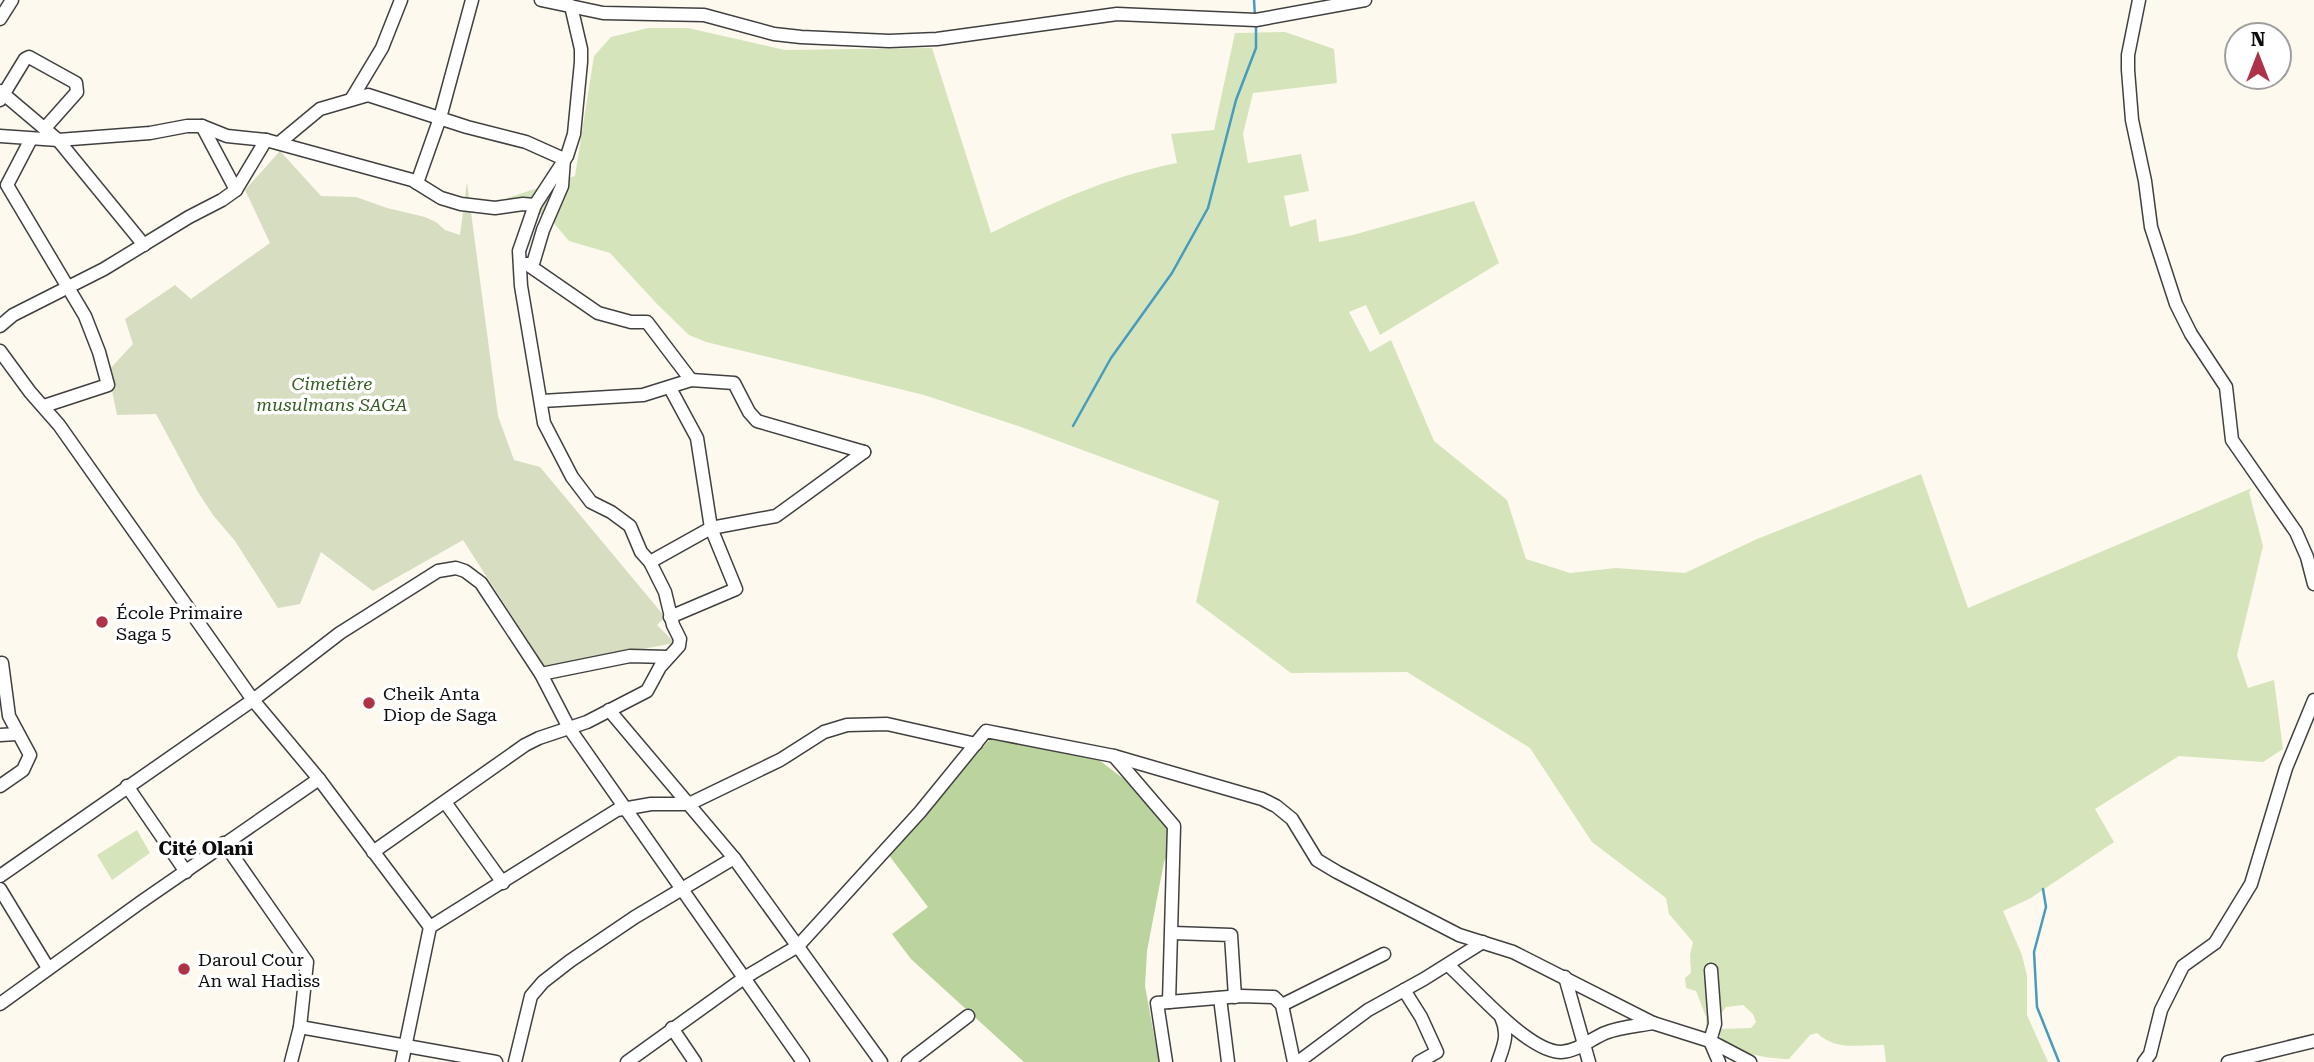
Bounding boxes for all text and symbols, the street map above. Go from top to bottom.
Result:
north arrow [2223,21,2293,91]
text: N [2251,28,2266,51]
park label: Cimetière musulmans SAGA [256,373,408,415]
place label: École Primaire Saga 5 [116,602,243,644]
marker: École Primaire Saga 5 [94,614,110,630]
place label: Cheik Anta Diop de Saga [383,683,497,725]
marker: Cheik Anta Diop de Saga [361,695,377,711]
district label: Cité Olani [159,837,253,860]
place label: Daroul Cour An wal Hadiss [198,949,320,991]
marker: Daroul Cour An wal Hadiss [176,961,192,977]

